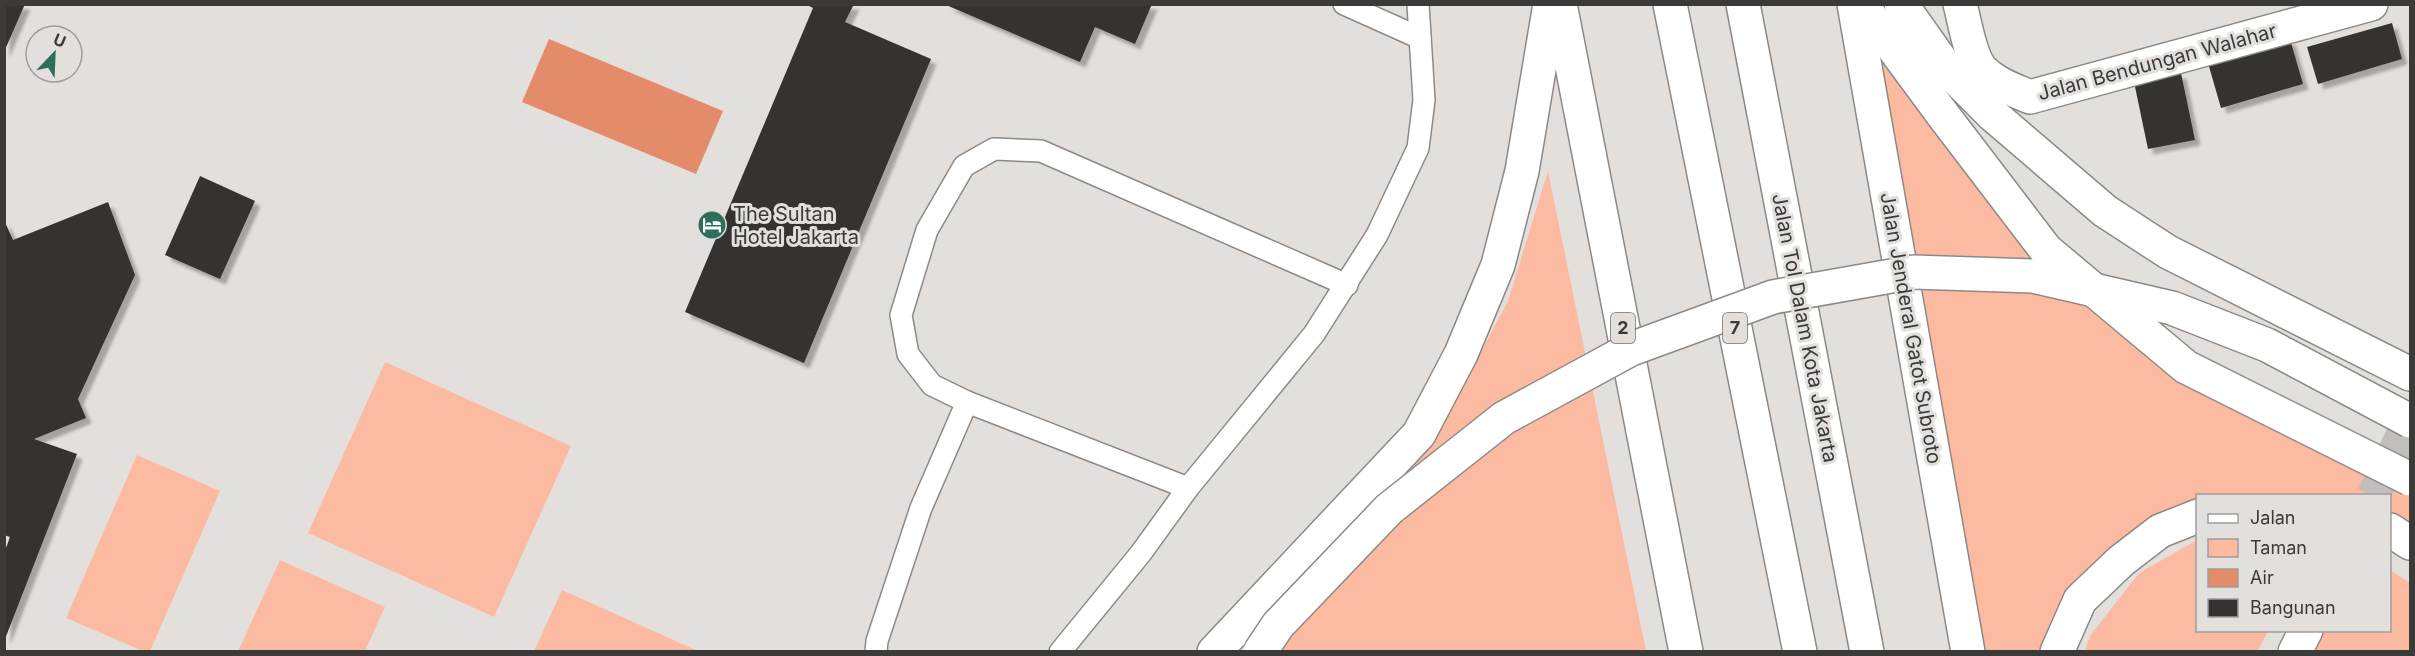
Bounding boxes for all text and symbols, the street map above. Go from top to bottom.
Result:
street label: Jalan Bendungan Walahar [2035,18,2279,105]
north arrow [24,24,84,84]
text: U [51,29,69,52]
street label: Jalan Jenderal Gatot Subroto [1875,190,1947,466]
street label: Jalan Tol Dalam Kota Jakarta [1767,191,1843,465]
place label: The Sultan Hotel Jakarta [733,202,859,249]
hotel icon: The Sultan Hotel Jakarta [696,209,728,241]
road number: 2 [1611,313,1635,343]
road number: 7 [1723,313,1747,343]
legend [2196,494,2391,632]
text: Jalan [2250,507,2295,528]
text: Taman [2250,537,2307,558]
text: Air [2250,567,2274,588]
text: Bangunan [2250,597,2336,618]

